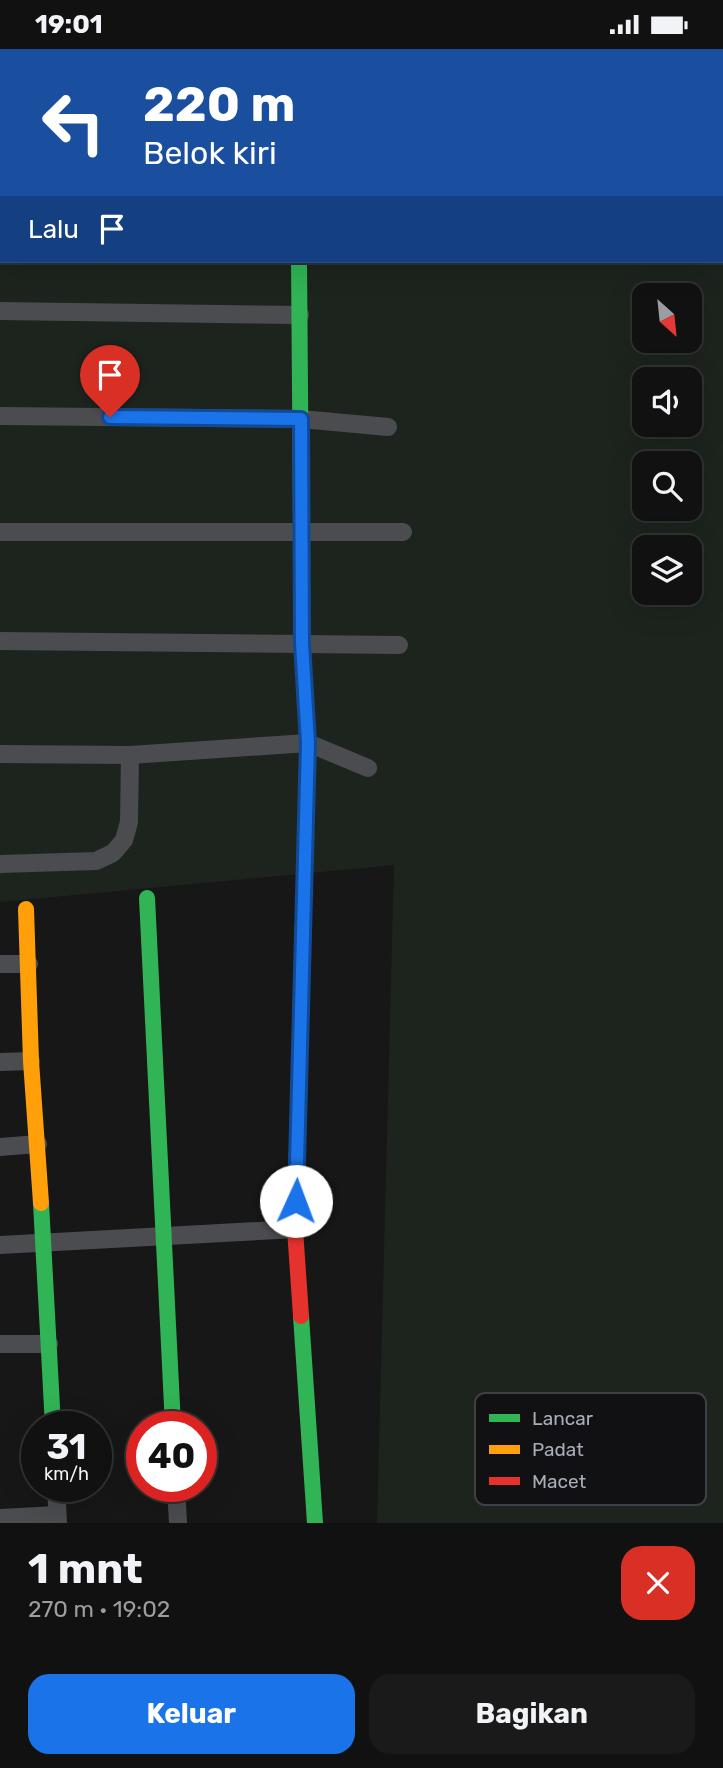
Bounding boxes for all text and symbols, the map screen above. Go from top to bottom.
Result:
text: 19:01 [35,9,103,40]
text: 220 m [143,75,295,133]
icon: left [28,77,119,168]
text: Belok kiri [143,134,277,172]
icon: arrive [93,210,131,248]
text: Lalu [28,214,79,245]
north arrow [632,283,702,353]
map controls [632,283,702,605]
pin [80,345,140,417]
icon: arrive [91,356,129,394]
button: sound [632,367,702,437]
button: search [632,451,702,521]
button: layers [632,535,702,605]
position arrow [259,1164,333,1238]
legend [475,1393,706,1505]
text: Lancar [532,1407,594,1430]
speed limit sign: 40 [126,1411,217,1502]
text: 31 [47,1426,86,1468]
text: Padat [532,1438,584,1461]
text: km/h [44,1463,89,1485]
text: Macet [532,1470,587,1493]
text: 1 mnt [28,1544,143,1594]
button: close [621,1546,695,1620]
text: 270 m · 19:02 [28,1595,170,1623]
button: Keluar [28,1674,355,1754]
button: Bagikan [369,1674,695,1754]

